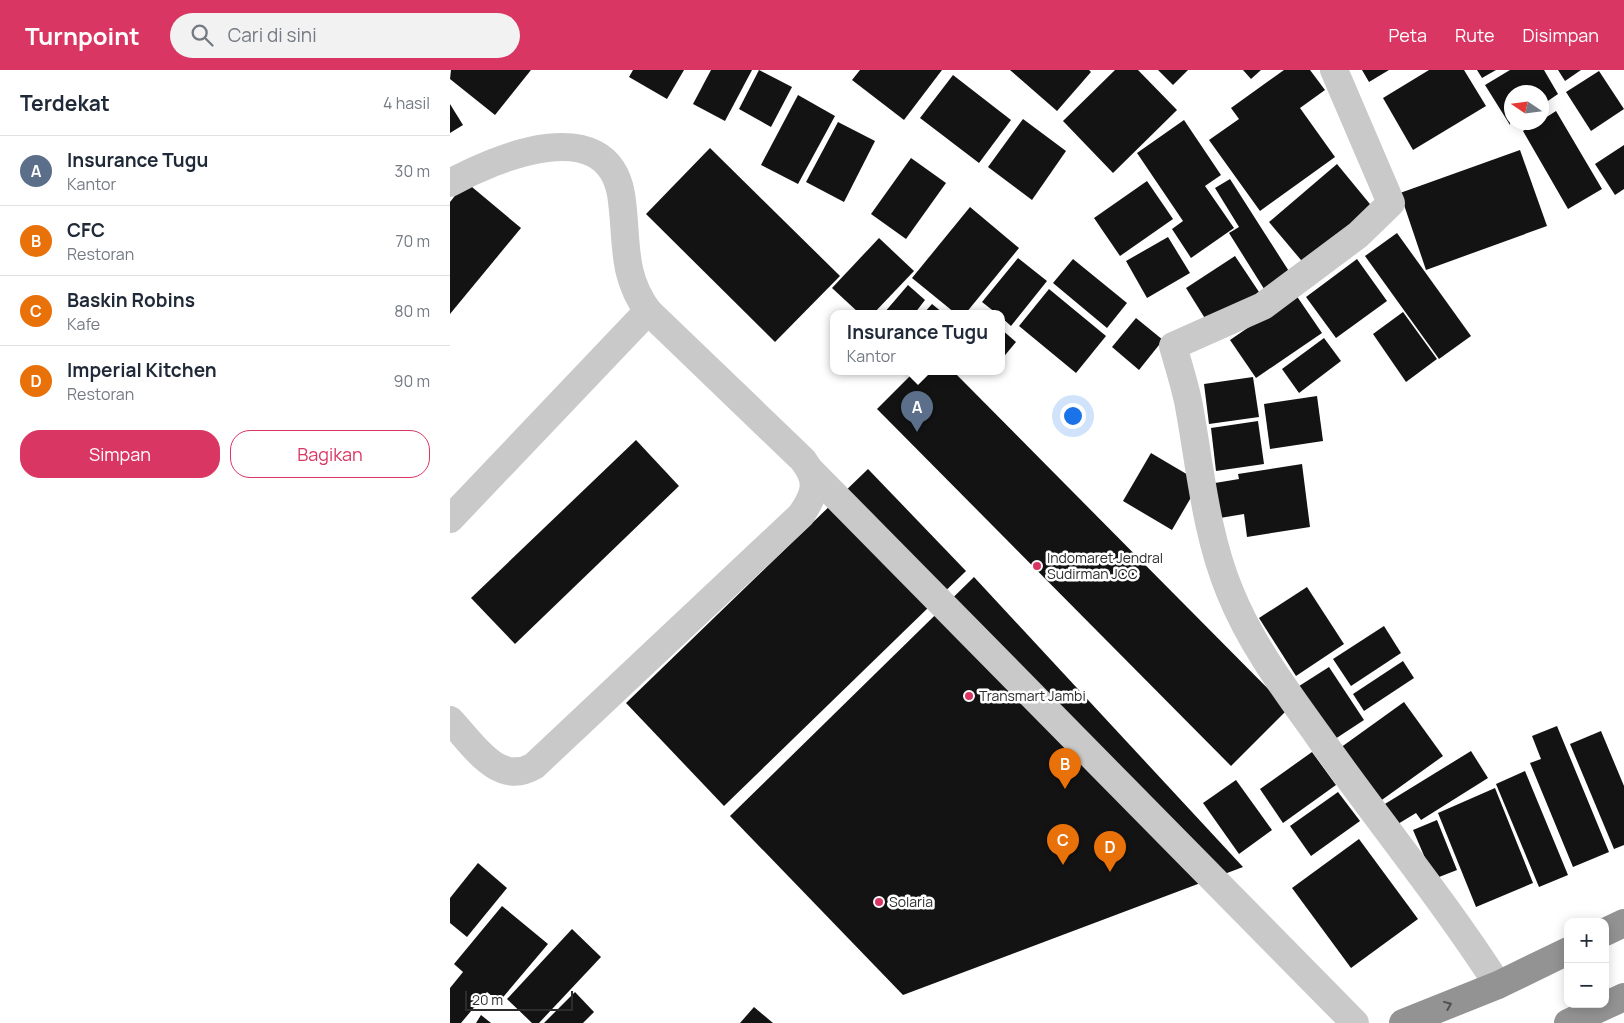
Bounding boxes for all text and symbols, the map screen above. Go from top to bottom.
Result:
search box [170,13,520,58]
text: Turnpoint [25,19,140,52]
icon: search [188,21,216,49]
text: Cari di sini [228,22,317,48]
text: Peta [1388,23,1427,47]
text: Rute [1455,23,1494,47]
text: Disimpan [1522,23,1599,47]
north arrow [1504,85,1549,130]
text: Terdekat [20,89,110,117]
text: 4 hasil [383,92,430,114]
text: Insurance Tugu [67,147,208,173]
text: A [31,160,41,182]
text: 30 m [395,160,430,182]
text: Kantor [67,173,116,195]
text: CFC [67,217,105,243]
text: B [31,230,41,252]
text: 70 m [395,230,430,252]
text: Restoran [67,243,134,265]
text: Baskin Robins [67,287,195,313]
text: C [30,300,42,322]
text: 80 m [394,300,430,322]
popup [830,310,1005,375]
text: Kafe [67,313,100,335]
text: Insurance Tugu [847,319,988,345]
text: Kantor [847,345,896,367]
text: Imperial Kitchen [67,357,217,383]
text: D [30,370,42,392]
text: 90 m [394,370,430,392]
text: Restoran [67,383,134,405]
pin: A [901,391,933,432]
your location [1060,403,1086,429]
button: Simpan [20,430,220,478]
button: Bagikan [230,430,430,478]
place label: Indomaret Jendral Sudirman JCC [1047,548,1163,583]
marker: Indomaret Jendral Sudirman JCC [1031,560,1043,572]
place label: Transmart Jambi [979,686,1086,705]
marker: Transmart Jambi [963,690,975,702]
pin: B [1049,748,1081,789]
pin: C [1047,824,1079,865]
pin: D [1094,831,1126,872]
place label: Solaria [889,892,933,911]
marker: Solaria [873,896,885,908]
map controls [1564,918,1609,1008]
button: + [1564,918,1609,963]
button: − [1564,963,1609,1008]
scale bar [465,988,572,1011]
text: 20 m [472,990,503,1009]
one-way arrow [1443,1001,1452,1011]

